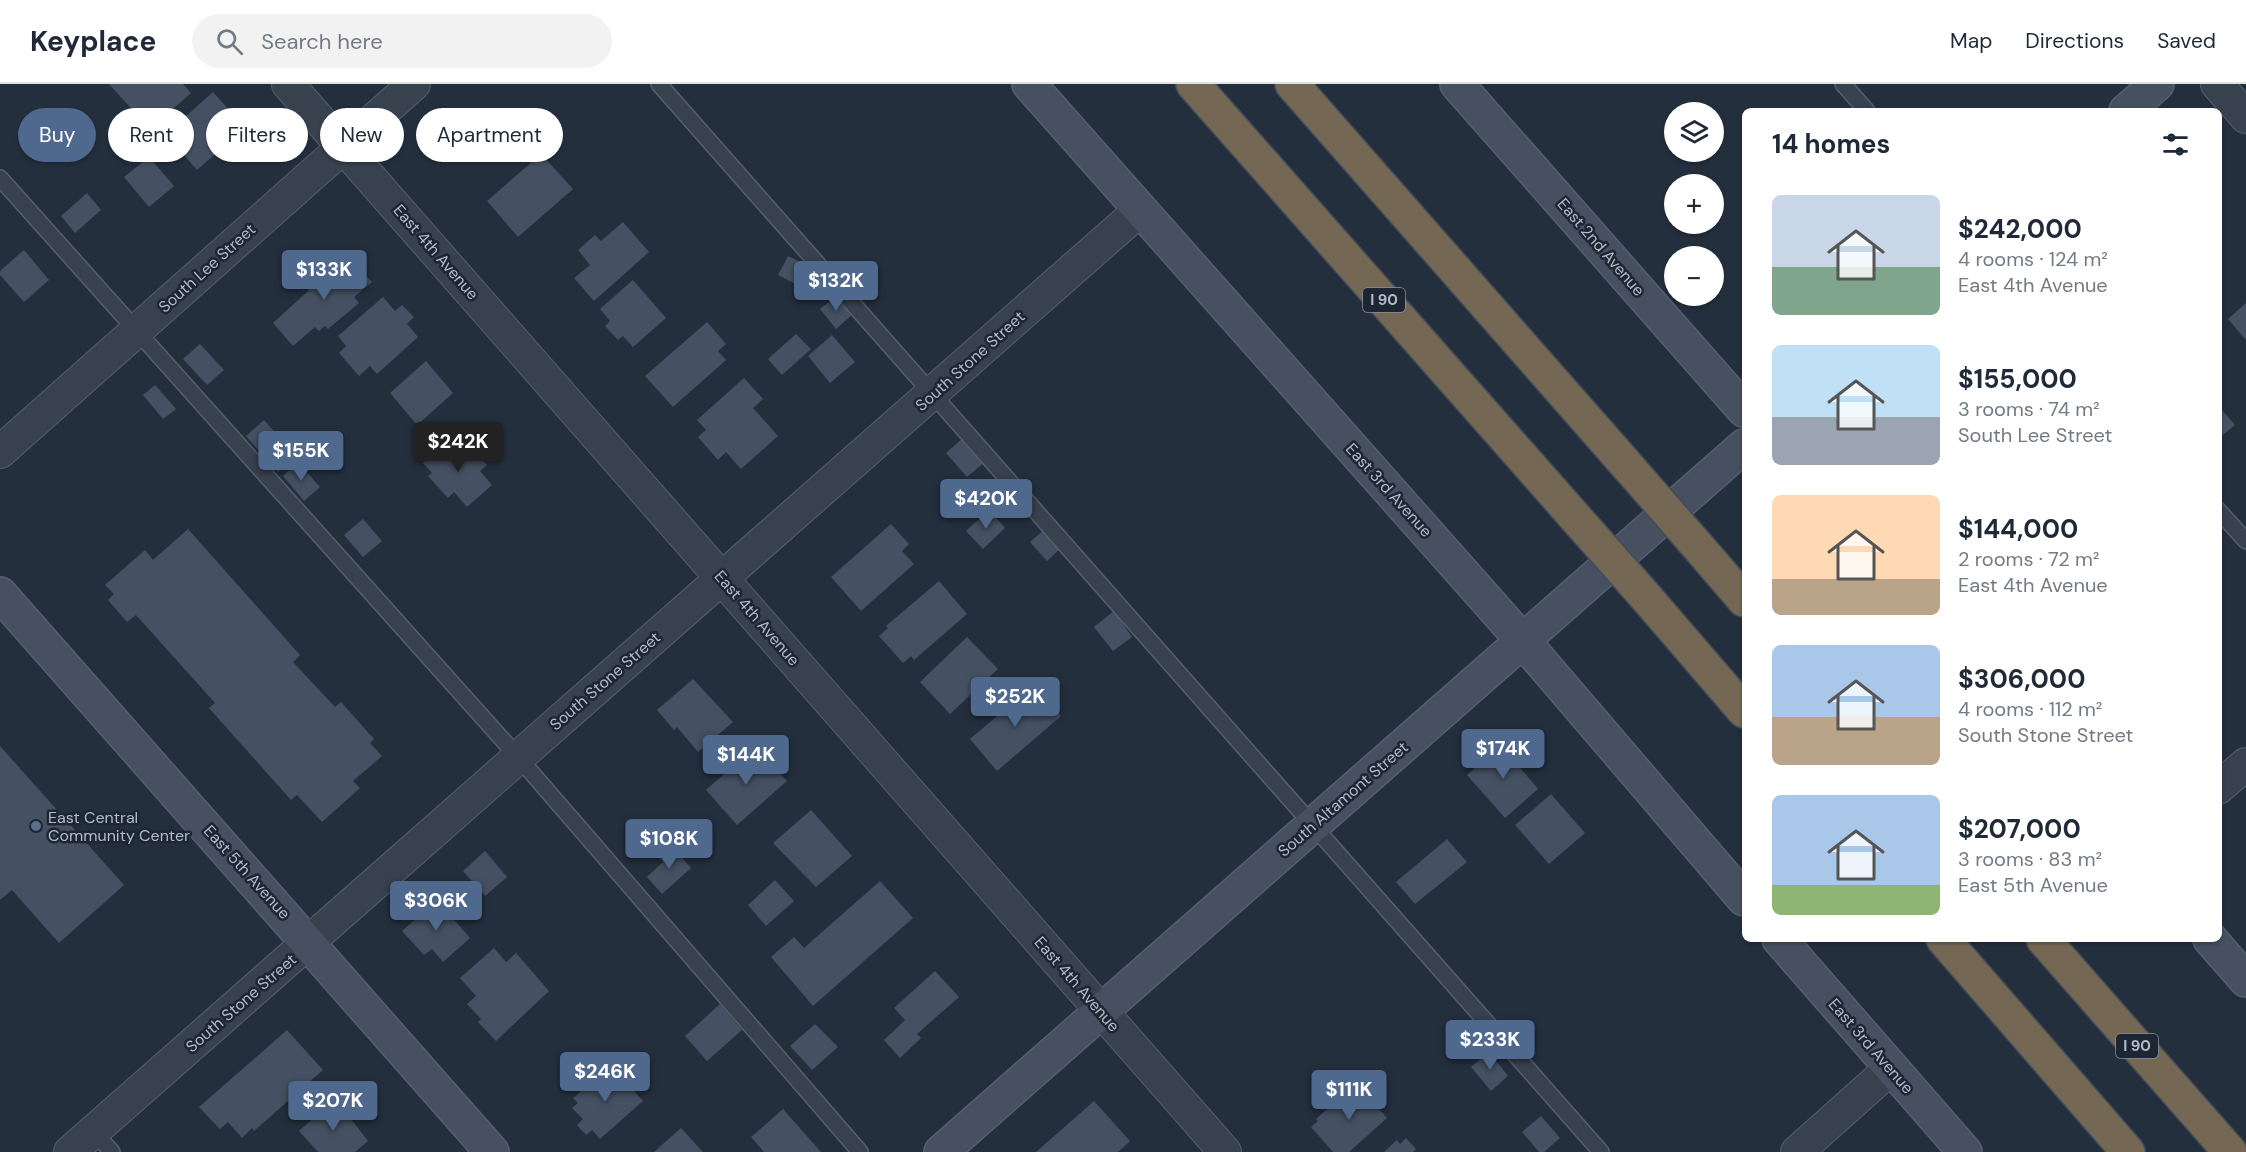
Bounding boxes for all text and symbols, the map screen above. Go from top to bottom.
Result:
search box [192,14,612,68]
text: Keyplace [30,23,156,60]
icon: search [213,25,246,58]
text: Search here [261,27,383,56]
text: Map [1950,27,1992,55]
text: Directions [2025,27,2124,55]
text: Saved [2157,27,2216,55]
map controls [1664,102,1724,306]
button: layers [1664,102,1724,162]
chip: Buy [18,108,96,162]
chip: Rent [108,108,194,162]
chip: Filters [206,108,308,162]
chip: New [320,108,404,162]
chip: Apartment [416,108,563,162]
text: 14 homes [1772,127,1890,161]
icon: filters [2159,128,2192,161]
button: + [1664,174,1724,234]
street label: East 2nd Avenue [1553,194,1649,300]
street label: East 4th Avenue [389,200,483,304]
text: $242,000 [1958,212,2082,246]
street label: South Lee Street [154,219,260,317]
icon: home [1820,219,1892,291]
button: − [1664,246,1724,306]
text: 4 rooms · 124 m² [1958,246,2108,272]
pin: $133K [282,250,366,301]
text: $133K [296,256,352,282]
pin: $132K [794,261,878,312]
text: $132K [808,267,864,293]
text: East 4th Avenue [1958,272,2108,298]
road number: I 90 [1363,288,1405,312]
street label: South Stone Street [911,306,1029,416]
text: $155,000 [1958,362,2077,396]
icon: home [1820,369,1892,441]
text: 3 rooms · 74 m² [1958,396,2100,422]
pin: $242K [416,422,500,473]
text: South Lee Street [1958,422,2112,448]
text: $242K [427,428,489,454]
pin: $155K [259,431,343,482]
text: $155K [272,437,330,463]
street label: East 3rd Avenue [1341,439,1437,541]
pin: $420K [944,479,1028,530]
text: $420K [954,485,1018,511]
text: $144,000 [1958,512,2078,546]
icon: home [1820,519,1892,591]
text: 2 rooms · 72 m² [1958,546,2099,572]
street label: East 4th Avenue [710,566,804,670]
text: East 4th Avenue [1958,572,2108,598]
street label: South Stone Street [545,627,665,735]
text: $306,000 [1958,662,2085,696]
icon: home [1820,669,1892,741]
pin: $252K [973,677,1057,728]
text: $252K [985,683,1045,709]
text: 4 rooms · 112 m² [1958,696,2102,722]
text: South Stone Street [1958,722,2133,748]
pin: $174K [1461,729,1545,780]
pin: $144K [704,735,788,786]
text: $174K [1475,735,1531,761]
street label: South Altamont Street [1274,737,1412,861]
text: $144K [717,741,775,767]
place label: East Central Community Center [48,807,190,846]
text: $207,000 [1958,812,2081,846]
marker: East Central Community Center [29,819,43,833]
pin: $108K [627,819,711,870]
icon: home [1820,819,1892,891]
street label: East 5th Avenue [199,820,295,924]
text: $108K [639,825,699,851]
text: 3 rooms · 83 m² [1958,846,2102,872]
text: East 5th Avenue [1958,872,2108,898]
pin: $306K [394,881,478,932]
text: $306K [404,887,468,913]
street label: East 4th Avenue [1030,932,1124,1036]
street label: South Stone Street [181,949,301,1057]
street label: East 3rd Avenue [1824,994,1918,1098]
pin: $233K [1448,1020,1532,1071]
text: $233K [1460,1026,1520,1052]
road number: I 90 [2116,1034,2158,1058]
pin: $246K [563,1052,647,1103]
text: $246K [574,1058,636,1084]
pin: $111K [1307,1070,1391,1121]
text: $111K [1326,1076,1372,1102]
pin: $207K [291,1081,375,1132]
text: $207K [302,1087,364,1113]

